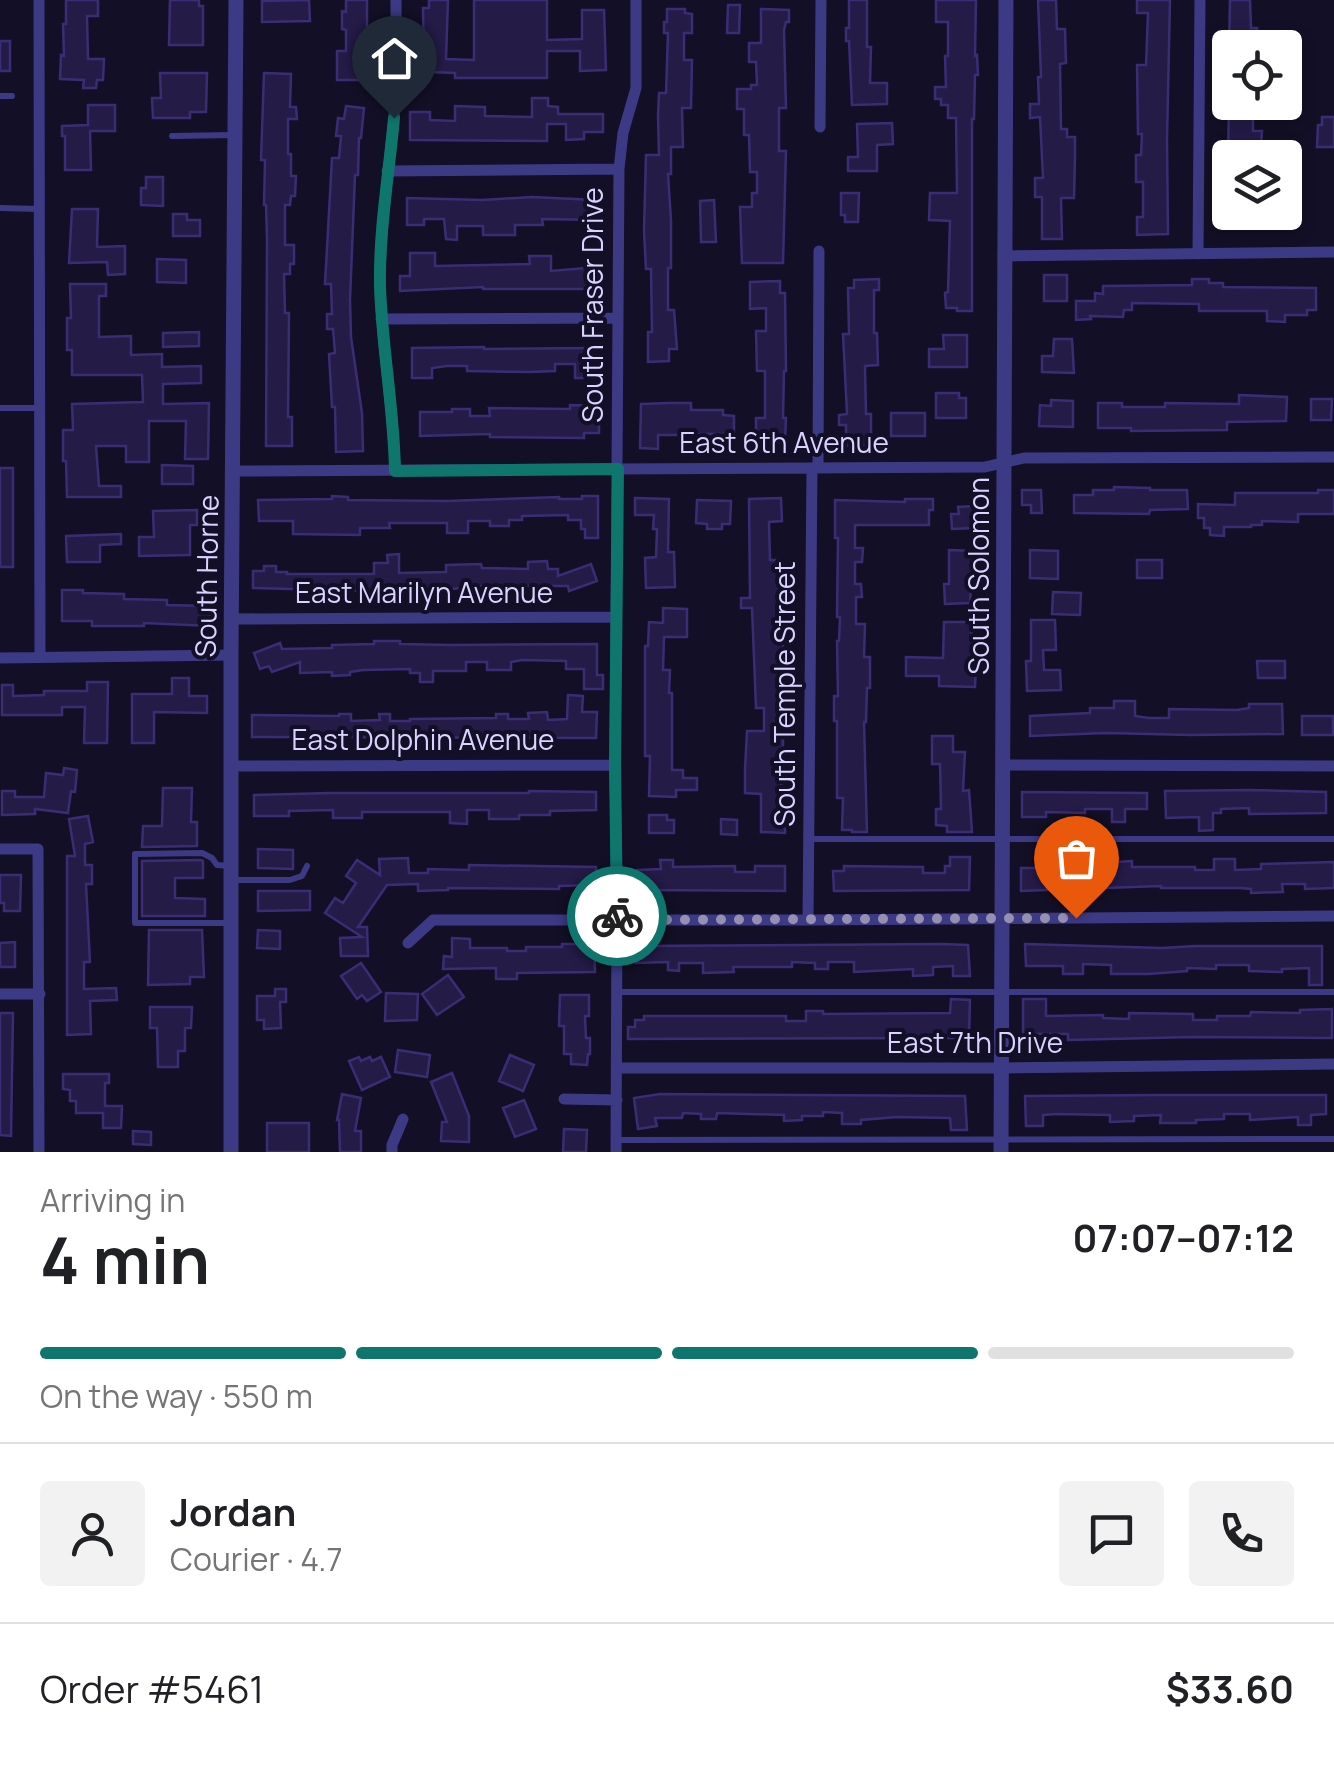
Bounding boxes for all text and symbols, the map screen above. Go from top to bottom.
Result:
pin [352,16,437,119]
map controls [1212,30,1302,230]
button: locate [1212,30,1302,120]
icon: home [367,31,422,86]
button: layers [1212,140,1302,230]
street label: South Fraser Drive [573,187,611,423]
street label: East 6th Avenue [679,423,889,461]
street label: South Solomon [959,477,997,675]
street label: South Horne [186,494,226,658]
street label: South Temple Street [765,561,803,827]
street label: East Marilyn Avenue [295,573,553,611]
street label: East Dolphin Avenue [292,720,554,758]
pin [1034,816,1119,919]
icon: bag [1049,831,1104,886]
courier [567,866,667,966]
icon: bike [590,889,645,944]
street label: East 7th Drive [887,1023,1063,1061]
text: Arriving in [40,1178,185,1222]
text: 07:07–07:12 [1072,1211,1294,1263]
text: 4 min [40,1215,210,1304]
text: On the way · 550 m [40,1374,313,1418]
button: person [40,1481,145,1586]
button: chat [1059,1481,1164,1586]
button: phone [1189,1481,1294,1586]
text: Jordan [170,1485,296,1537]
text: Courier · 4.7 [170,1537,343,1581]
text: Order #5461 [40,1662,264,1714]
text: $33.60 [1166,1662,1294,1714]

